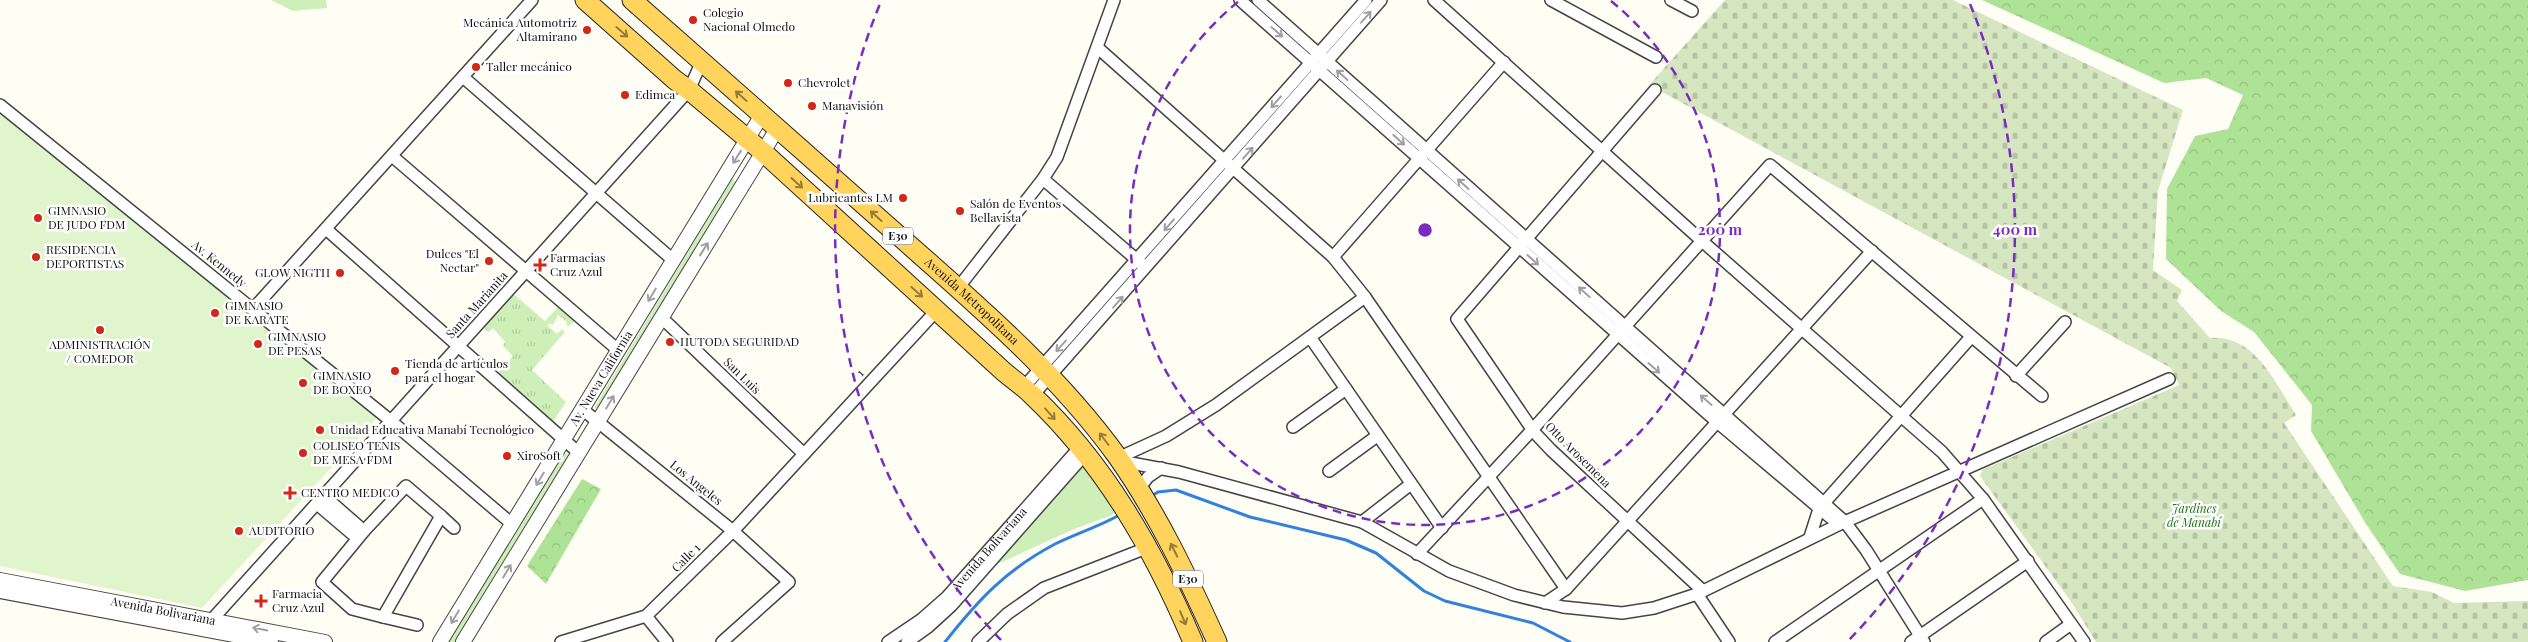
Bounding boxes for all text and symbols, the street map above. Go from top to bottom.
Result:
place label: Colegio Nacional Olmedo [703,4,796,34]
one-way arrow [1361,11,1372,24]
place label: Mecánica Automotriz Altamirano [463,14,577,44]
marker: Colegio Nacional Olmedo [687,14,699,26]
marker: Mecánica Automotriz Altamirano [581,24,593,36]
one-way arrow [615,26,628,37]
one-way arrow [1271,26,1284,38]
place label: Taller mecánico [486,58,572,74]
marker: Taller mecánico [470,61,482,73]
one-way arrow [1336,69,1349,80]
place label: Chevrolet [798,74,851,90]
marker: Chevrolet [782,77,794,89]
place label: Edimca [635,86,675,102]
marker: Edimca [619,89,631,101]
one-way arrow [734,90,747,102]
one-way arrow [1271,96,1282,109]
place label: Manavisión [822,97,883,113]
marker: Manavisión [806,100,818,112]
one-way arrow [1392,134,1405,146]
one-way arrow [1243,147,1254,160]
one-way arrow [731,149,741,163]
one-way arrow [790,177,803,189]
one-way arrow [1457,178,1470,189]
place label: Lubricantes LM [808,189,893,205]
marker: Lubricantes LM [897,192,909,204]
place label: Salón de Eventos Bellavista [970,195,1061,225]
place label: GIMNASIO DE JUDO FDM [48,202,125,232]
marker: Salón de Eventos Bellavista [954,205,966,217]
one-way arrow [869,210,882,221]
marker: GIMNASIO DE JUDO FDM [32,212,44,224]
one-way arrow [1164,218,1175,231]
text: 200 m [1698,219,1743,239]
text: 400 m [1993,219,2038,239]
centre of rings [1416,221,1434,239]
road number: E30 [883,228,913,245]
street label: Av. Kennedy [188,236,250,290]
place label: RESIDENCIA DEPORTISTAS [46,241,124,271]
one-way arrow [699,242,709,256]
place label: Dulces "El Nectar" [426,245,480,275]
place label: Farmacias Cruz Azul [550,249,605,279]
marker: RESIDENCIA DEPORTISTAS [30,251,42,263]
street label: Avenida Metropolitana [921,253,1023,348]
one-way arrow [1526,254,1539,266]
marker: Dulces "El Nectar" [483,255,495,267]
marker: Farmacias Cruz Azul [534,259,546,271]
place label: GLOW NIGTH [255,264,330,280]
marker: GLOW NIGTH [334,267,346,279]
street label: Santa Marianita [442,267,511,341]
one-way arrow [911,286,924,298]
one-way arrow [1578,286,1591,298]
one-way arrow [646,288,656,302]
one-way arrow [1112,295,1124,308]
place label: GIMNASIO DE KARATE [225,297,289,327]
marker: GIMNASIO DE KARATE [209,307,221,319]
marker: ADMINISTRACIÓN / COMEDOR [94,324,106,336]
street label: Av. Nueva California [565,327,635,429]
place label: GIMNASIO DE PESAS [268,328,326,358]
place label: HUTODA SEGURIDAD [680,333,799,349]
place label: ADMINISTRACIÓN / COMEDOR [48,336,151,366]
marker: HUTODA SEGURIDAD [664,336,676,348]
marker: GIMNASIO DE PESAS [252,338,264,350]
one-way arrow [1056,340,1067,353]
street label: San Luis [721,354,765,397]
place label: Tienda de artículos para el hogar [405,355,508,385]
one-way arrow [1648,362,1661,374]
marker: Tienda de artículos para el hogar [389,365,401,377]
street label: 1 [852,365,867,379]
place label: GIMNASIO DE BOXEO [313,367,372,397]
marker: GIMNASIO DE BOXEO [297,377,309,389]
one-way arrow [1699,394,1712,406]
one-way arrow [605,396,615,410]
one-way arrow [1044,407,1056,420]
street label: Otto Arosemena [1542,418,1615,491]
place label: Unidad Educativa Manabí Tecnológico [330,421,535,437]
marker: Unidad Educativa Manabí Tecnológico [314,424,326,436]
one-way arrow [1098,433,1109,446]
place label: COLISEO TENIS DE MESA FDM [313,437,400,467]
marker: COLISEO TENIS DE MESA FDM [297,447,309,459]
place label: XiroSoft [517,447,562,463]
marker: XiroSoft [501,450,513,462]
street label: Los Angeles [667,456,726,508]
one-way arrow [534,471,544,485]
place label: CENTRO MEDICO [301,484,400,500]
marker: CENTRO MEDICO [283,486,297,500]
park label: Jardines de Manabí [2167,500,2222,530]
street label: Avenida Bolivariana [946,503,1030,595]
place label: AUDITORIO [248,522,314,538]
marker: AUDITORIO [233,525,245,537]
street label: Calle 1 [667,539,704,575]
one-way arrow [1169,543,1179,558]
one-way arrow [502,564,512,578]
road number: E30 [1173,570,1203,588]
place label: Farmacia Cruz Azul [272,585,325,615]
street label: Avenida Bolivariana [108,592,217,628]
marker: Farmacia Cruz Azul [254,594,268,608]
one-way arrow [450,610,460,624]
one-way arrow [1178,610,1188,625]
one-way arrow [253,624,269,633]

